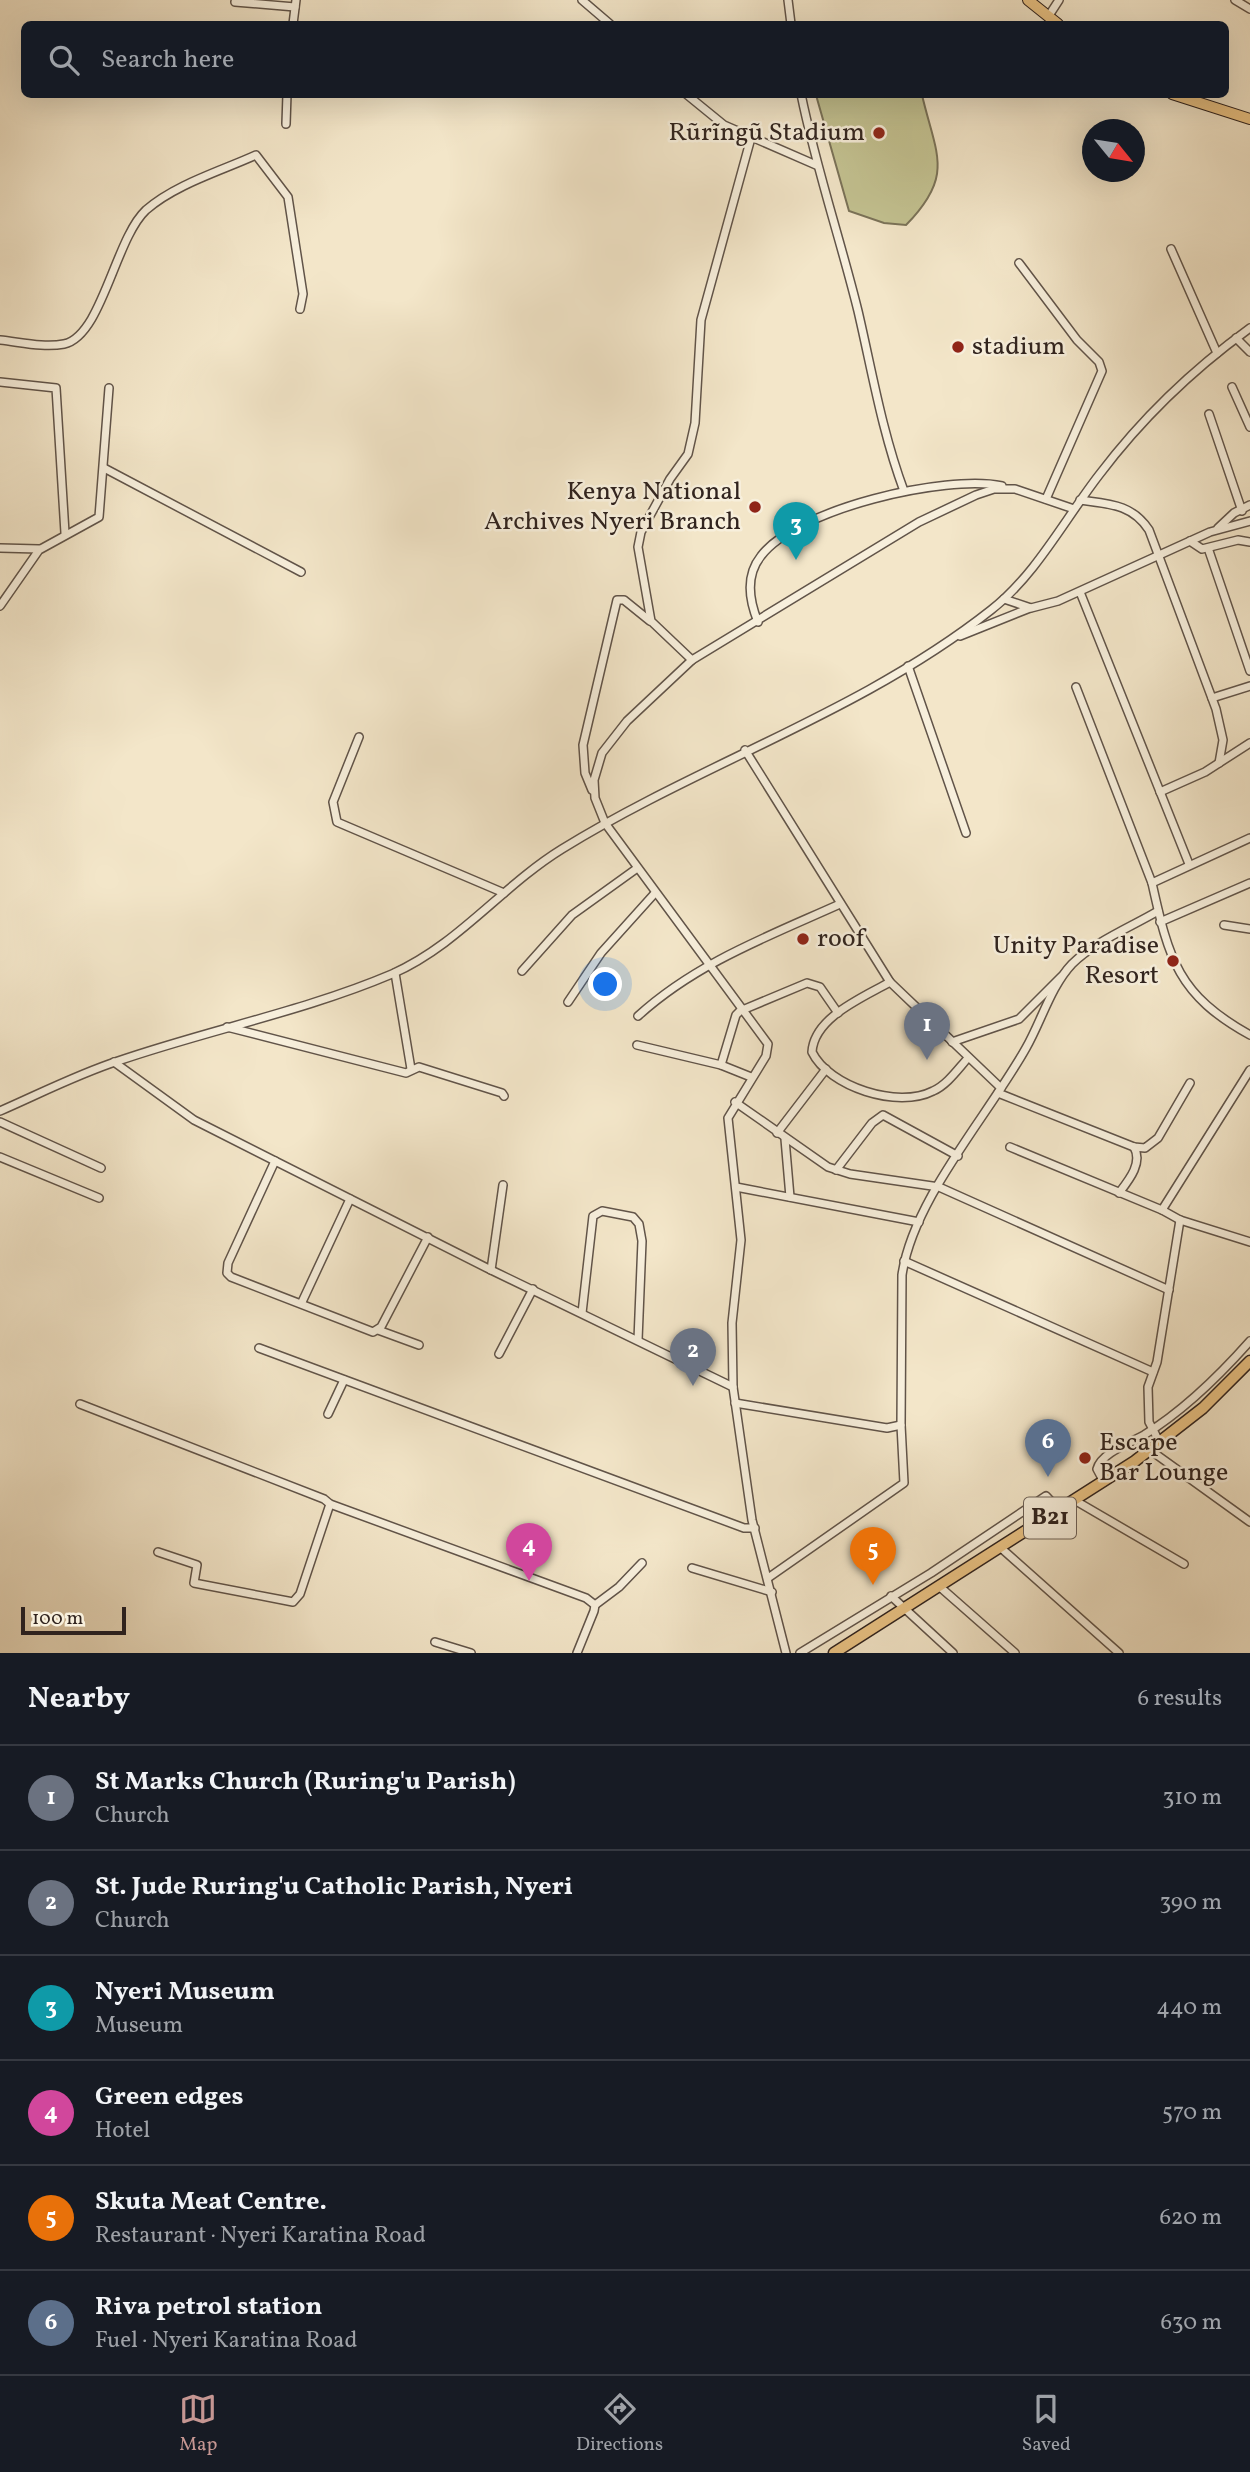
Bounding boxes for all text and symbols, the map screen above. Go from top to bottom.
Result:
search box [21,21,1229,98]
icon: search [45,41,83,79]
text: Search here [101,42,234,78]
place label: Rũrĩngũ Stadium [669,115,865,151]
north arrow [1082,119,1145,182]
marker: Rũrĩngũ Stadium [871,125,887,141]
place label: stadium [972,329,1065,365]
marker: stadium [950,339,966,355]
place label: Kenya National Archives Nyeri Branch [484,474,741,540]
marker: Kenya National Archives Nyeri Branch [747,499,763,515]
pin: 3 [773,502,819,560]
place label: roof [817,921,867,957]
place label: Unity Paradise Resort [993,928,1159,994]
marker: roof [795,931,811,947]
marker: Unity Paradise Resort [1165,953,1181,969]
your location [588,967,622,1001]
pin: 1 [904,1002,950,1060]
pin: 2 [670,1328,716,1386]
pin: 6 [1025,1419,1071,1477]
place label: Escape Bar Lounge [1099,1425,1228,1491]
marker: Escape Bar Lounge [1077,1450,1093,1466]
road number: B21 [1024,1498,1076,1538]
pin: 4 [506,1523,552,1581]
pin: 5 [850,1527,896,1585]
scale bar [21,1604,126,1636]
text: 100 m [32,1606,83,1632]
text: Nearby [28,1678,130,1720]
text: 6 results [1138,1683,1222,1715]
text: St Marks Church (Ruring'u Parish) [95,1764,516,1800]
text: 1 [46,1782,56,1814]
text: 310 m [1162,1782,1222,1814]
text: Church [95,1800,170,1832]
text: St. Jude Ruring'u Catholic Parish, Nyeri [95,1869,573,1905]
text: 2 [45,1887,57,1919]
text: 390 m [1159,1887,1222,1919]
text: Church [95,1905,170,1937]
text: Nyeri Museum [95,1974,275,2010]
text: 3 [45,1992,57,2024]
text: 440 m [1156,1992,1222,2024]
text: Museum [95,2010,183,2042]
text: Green edges [95,2079,244,2115]
text: 4 [44,2097,58,2129]
text: 570 m [1162,2097,1222,2129]
text: Hotel [95,2115,150,2147]
text: Skuta Meat Centre. [95,2184,327,2220]
text: 5 [45,2202,57,2234]
text: 620 m [1159,2202,1222,2234]
text: Restaurant · Nyeri Karatina Road [95,2220,426,2252]
text: Riva petrol station [95,2289,322,2325]
text: 6 [45,2307,57,2339]
text: 630 m [1161,2307,1222,2339]
text: Fuel · Nyeri Karatina Road [95,2325,358,2357]
tab: Map [179,2390,217,2458]
tab: Directions [576,2390,663,2458]
tab: Saved [1022,2390,1071,2458]

